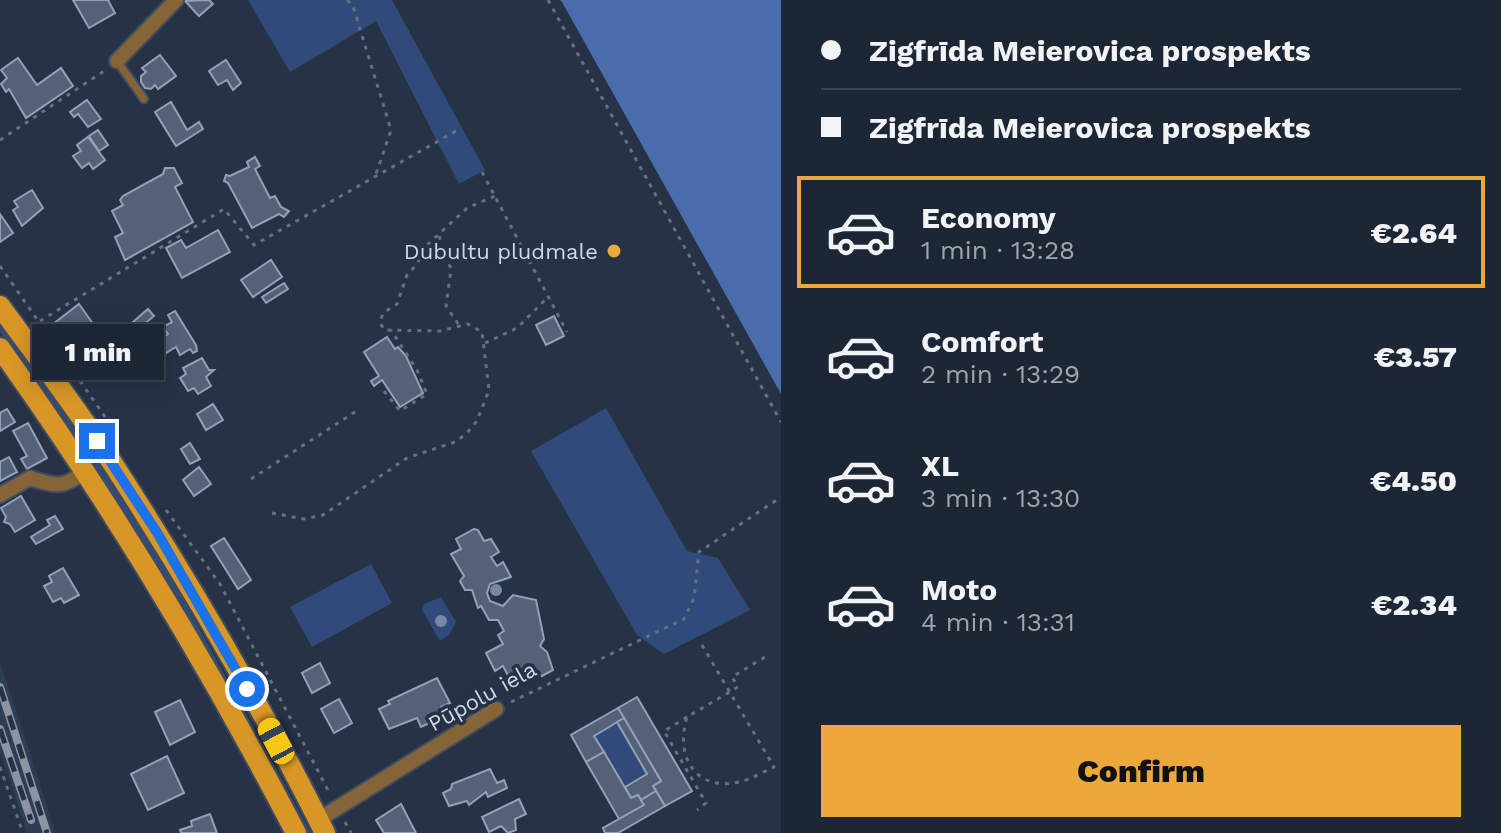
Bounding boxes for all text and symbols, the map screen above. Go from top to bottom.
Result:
text: Zigfrīda Meierovica prospekts [869,33,1311,68]
text: Zigfrīda Meierovica prospekts [869,110,1311,145]
icon: car [825,196,897,268]
text: Economy [921,200,1056,235]
text: €2.64 [1371,215,1457,250]
text: 1 min · 13:28 [921,235,1075,265]
place label: Dubultu pludmale [404,239,598,264]
marker: Dubultu pludmale [605,242,623,260]
icon: car [825,320,897,392]
text: Comfort [921,324,1043,359]
callout: 1 min [31,325,163,381]
text: 1 min [65,337,131,367]
text: €3.57 [1374,339,1457,374]
text: 2 min · 13:29 [921,359,1080,389]
route end [79,423,115,459]
icon: car [825,444,897,516]
text: XL [921,448,959,483]
text: €4.50 [1370,463,1457,498]
text: 3 min · 13:30 [921,483,1080,513]
icon: car [825,568,897,640]
text: Moto [921,572,997,607]
text: €2.34 [1371,587,1457,622]
text: 4 min · 13:31 [921,607,1075,637]
street label: Pūpolu iela [424,657,541,736]
route start [229,671,265,707]
car [254,714,298,768]
button: Confirm [821,725,1461,817]

